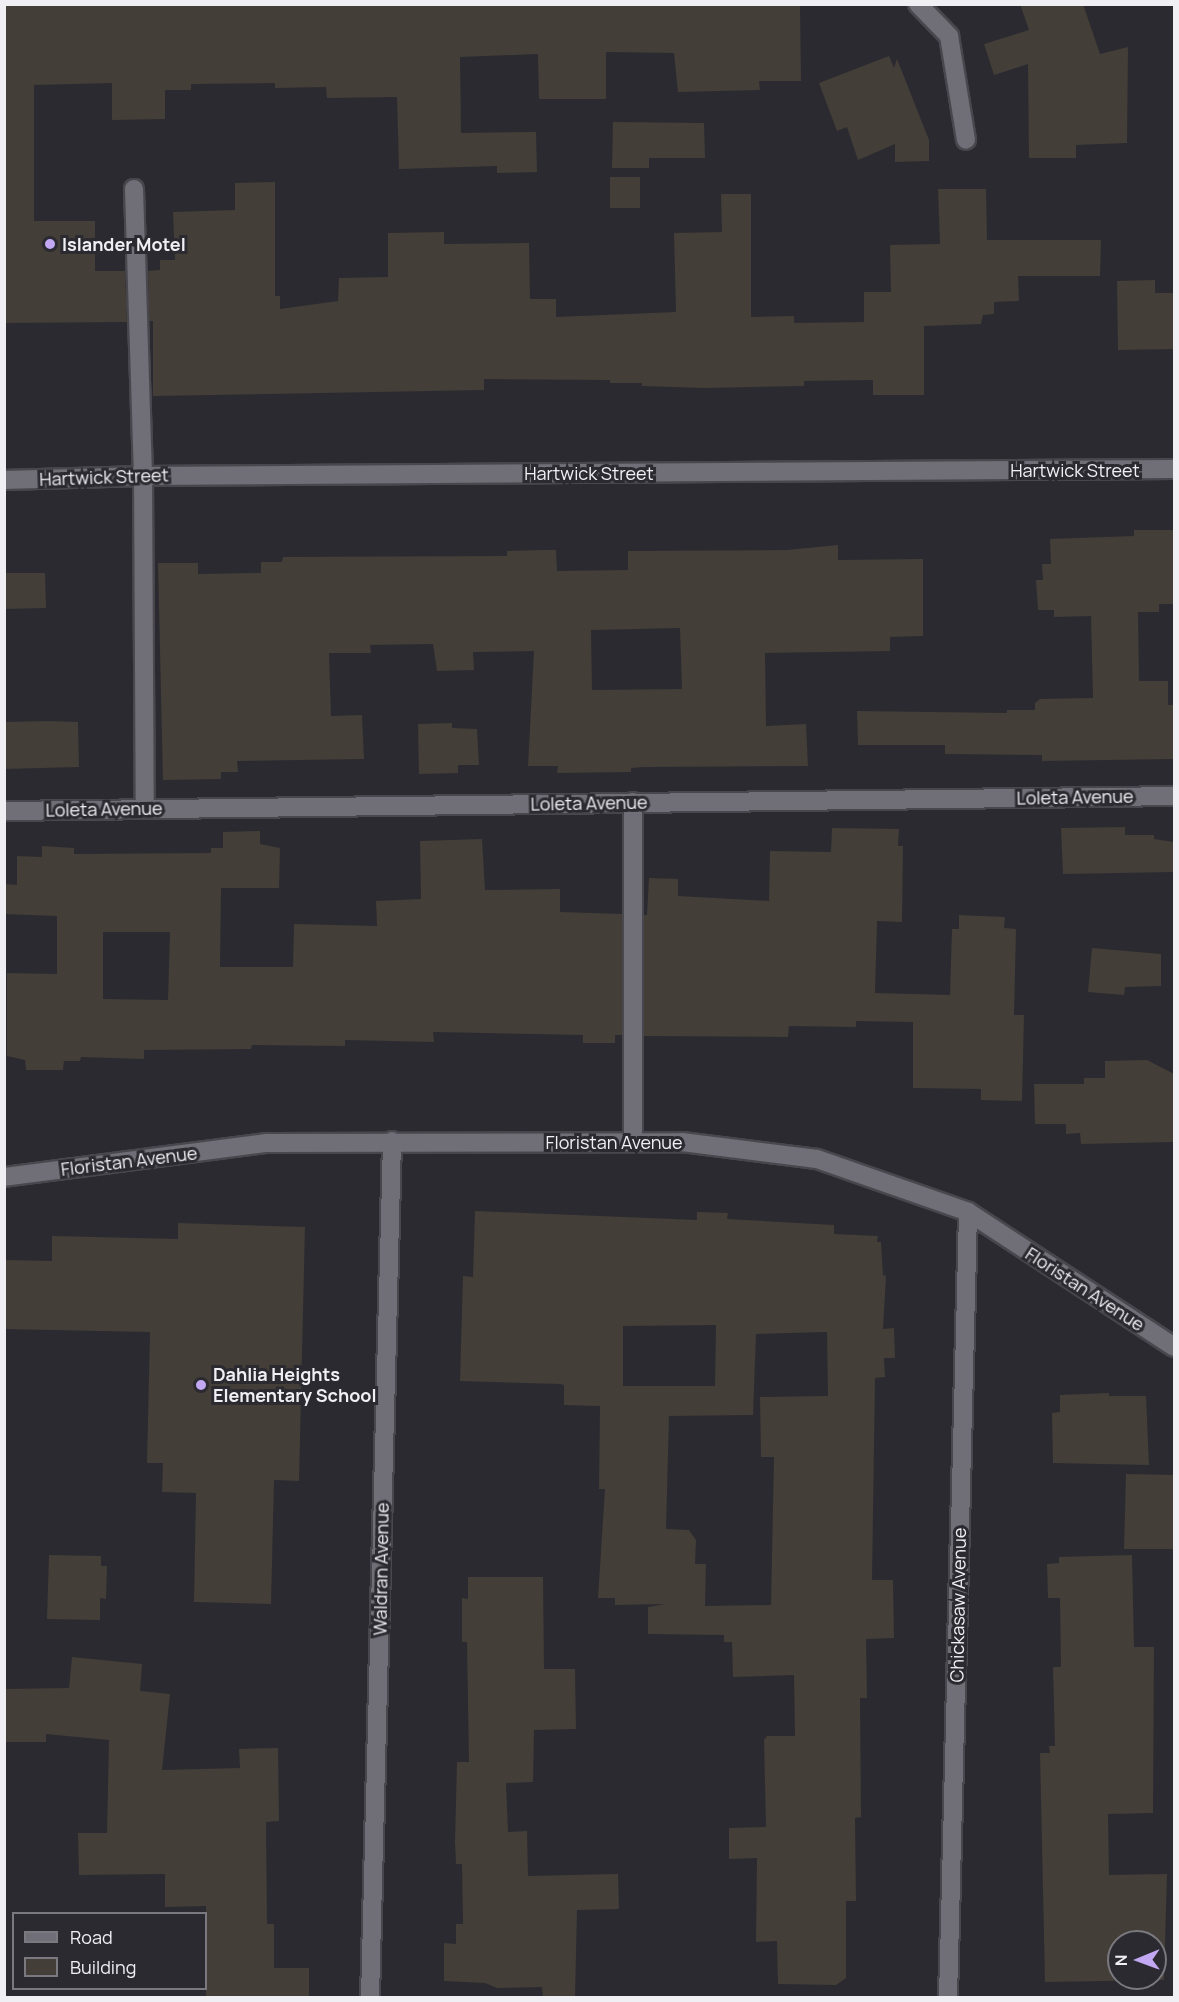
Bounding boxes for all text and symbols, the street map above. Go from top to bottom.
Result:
place label: Islander Motel [62,233,186,255]
marker: Islander Motel [43,237,57,251]
street label: Hartwick Street [1010,459,1140,481]
street label: Hartwick Street [524,462,654,484]
street label: Hartwick Street [39,464,169,490]
street label: Loleta Avenue [1016,785,1134,809]
street label: Loleta Avenue [530,791,648,815]
street label: Loleta Avenue [45,797,163,821]
street label: Floristan Avenue [545,1131,683,1153]
street label: Floristan Avenue [60,1142,198,1180]
street label: Floristan Avenue [1022,1243,1148,1335]
place label: Dahlia Heights Elementary School [213,1364,376,1406]
marker: Dahlia Heights Elementary School [194,1378,208,1392]
street label: Waldran Avenue [369,1502,393,1636]
street label: Chickasaw Avenue [946,1527,970,1683]
legend [12,1912,207,1990]
text: Road [70,1925,113,1949]
north arrow [1107,1930,1167,1990]
text: N [1110,1954,1132,1966]
text: Building [70,1955,136,1979]

